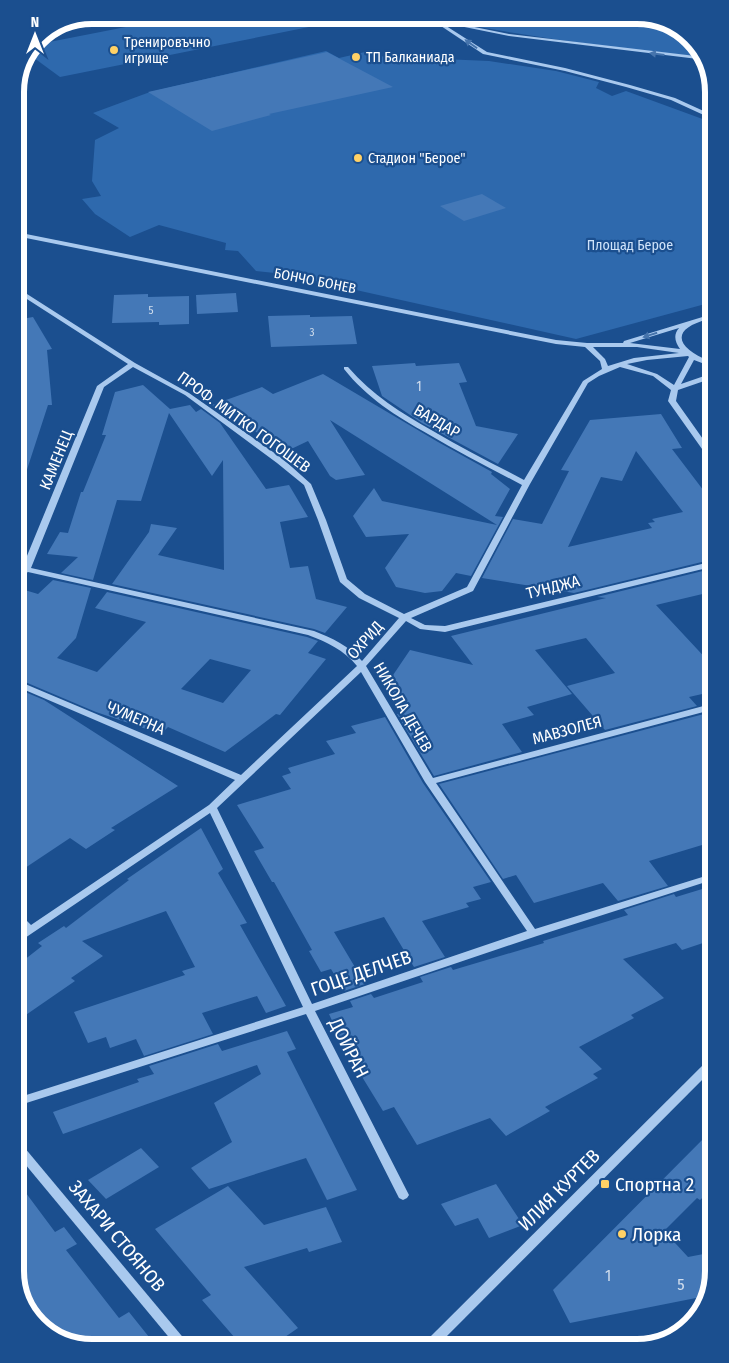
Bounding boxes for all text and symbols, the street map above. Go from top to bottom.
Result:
north arrow [10,10,60,60]
text: N [31,14,39,31]
place label: Тренировъчно игрище [124,34,211,67]
one-way arrow [464,40,478,49]
marker: Тренировъчно игрище [108,44,120,56]
place label: ТП Балканиада [366,49,455,66]
one-way arrow [648,50,664,58]
marker: ТП Балканиада [350,51,362,63]
place label: Стадион "Берое" [368,150,466,167]
marker: Стадион "Берое" [352,152,364,164]
park label: Площад Берое [587,237,673,254]
street label: БОНЧО БОНЕВ [273,265,358,297]
house number: 5 [148,304,154,317]
house number: 3 [310,326,315,339]
one-way arrow [642,332,657,340]
street label: ПРОФ. МИТКО ГОГОШЕВ [174,367,314,477]
house number: 1 [416,378,422,395]
street label: ВАРДАР [410,400,464,442]
street label: КАМЕНЕЦ [35,427,77,493]
street label: ТУНДЖА [524,571,582,603]
street label: ОХРИД [343,617,387,663]
street label: НИКОЛА ДЕЧЕВ [370,659,436,755]
street label: ЧУМЕРНА [104,697,169,739]
street label: МАВЗОЛЕЯ [530,712,604,748]
street label: ГОЦЕ ДЕЛЧЕВ [308,945,414,1001]
street label: ДОЙРАН [324,1013,374,1082]
street label: ИЛИЯ КУРТЕВ [513,1144,605,1236]
place label: Спортна 2 [615,1173,694,1196]
street label: ЗАХАРИ СТОЯНОВ [64,1176,170,1296]
marker: Спортна 2 [599,1178,611,1190]
place label: Лорка [632,1223,681,1246]
marker: Лорка [616,1228,628,1240]
house number: 1 [605,1266,611,1285]
house number: 5 [677,1275,685,1294]

